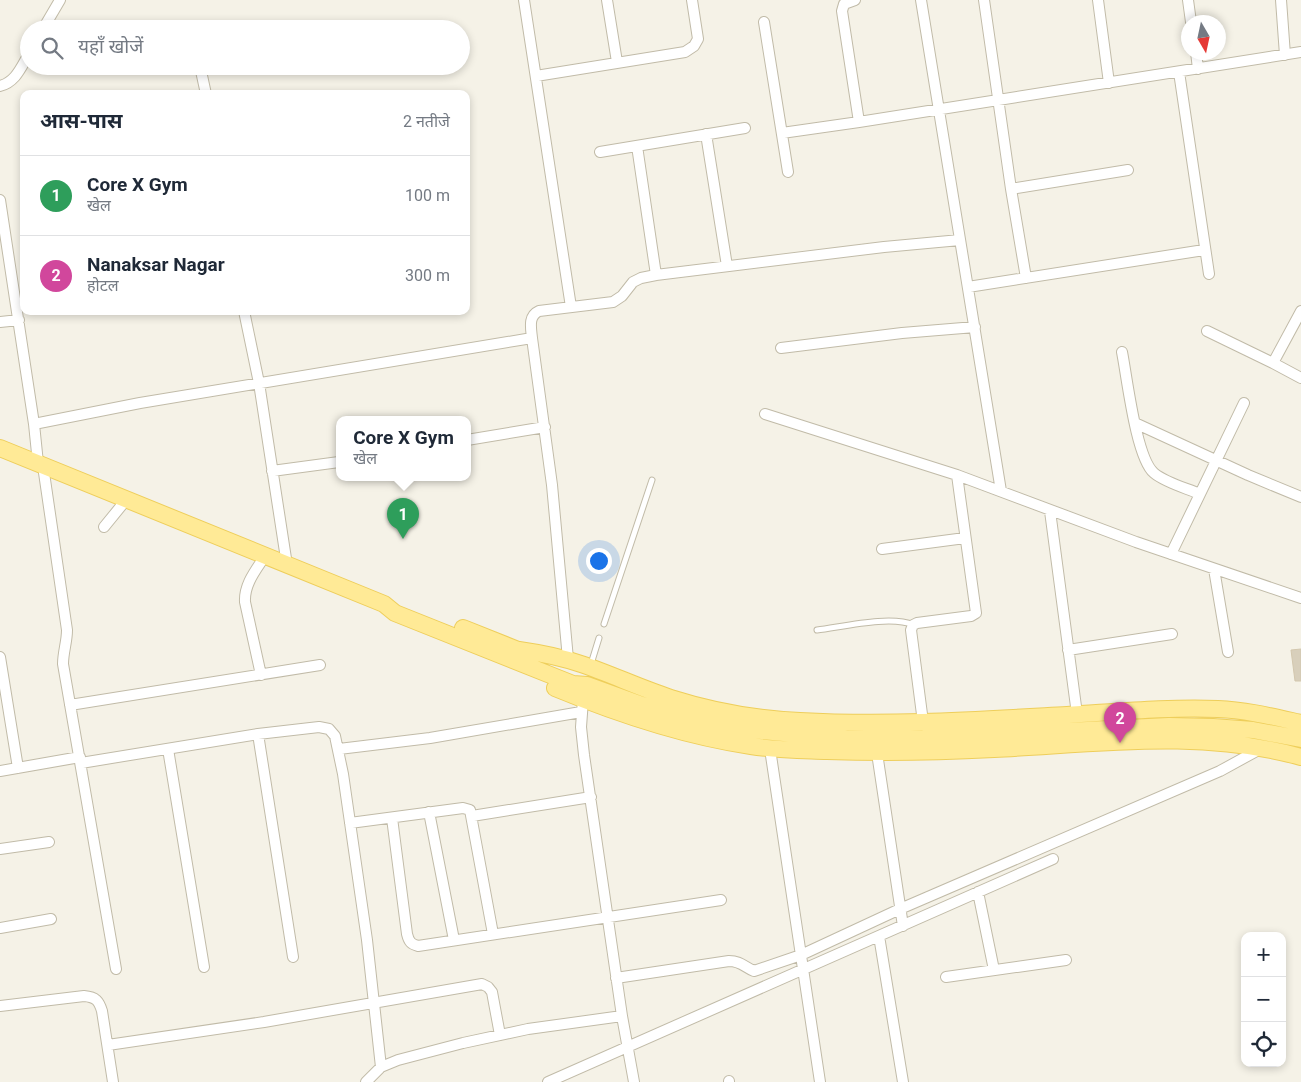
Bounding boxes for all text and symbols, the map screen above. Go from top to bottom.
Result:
north arrow [1181,15,1226,60]
search box [20,20,470,75]
icon: search [38,34,66,62]
text: यहाँ खोजें [78,35,143,58]
text: आस-पास [40,109,122,133]
text: 2 नतीजे [403,112,450,131]
text: Core X Gym [87,173,188,196]
text: 1 [51,186,61,205]
text: 100 m [405,186,450,205]
text: खेल [87,196,111,215]
text: Nanaksar Nagar [87,253,225,276]
text: 2 [51,266,61,285]
text: 300 m [405,266,450,285]
text: होटल [87,276,119,295]
popup [336,416,471,481]
text: Core X Gym [353,426,454,449]
text: खेल [353,449,377,468]
pin: 1 [387,498,419,539]
your location [586,548,612,574]
pin: 2 [1104,702,1136,743]
map controls [1241,932,1286,1067]
button: + [1241,932,1286,977]
button: − [1241,977,1286,1022]
button: locate [1241,1022,1286,1067]

